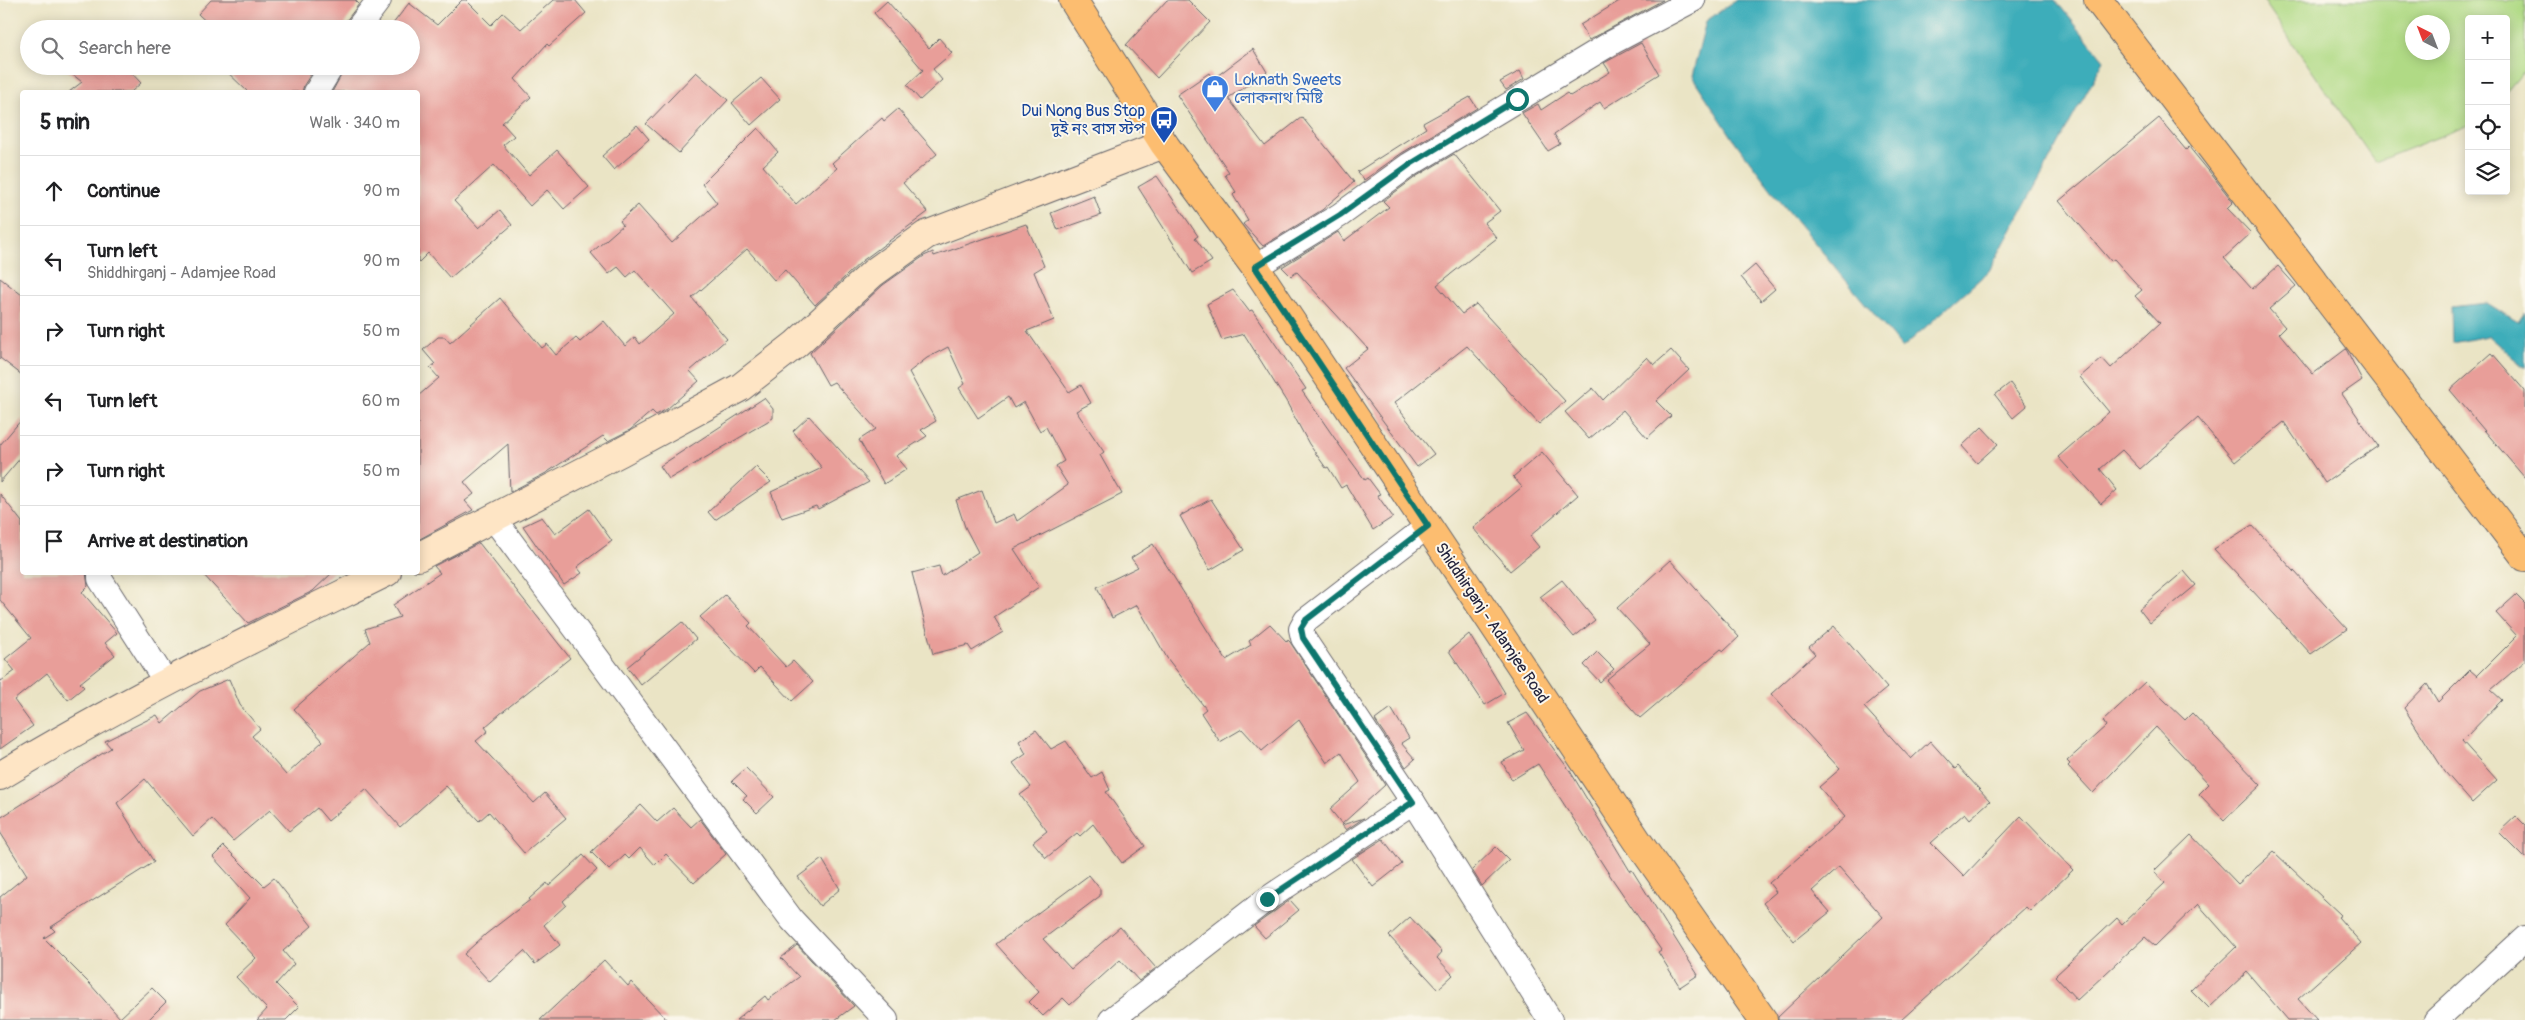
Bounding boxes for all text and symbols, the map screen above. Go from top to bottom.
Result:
north arrow [2405,15,2450,60]
map controls [2465,15,2510,195]
button: + [2465,15,2510,60]
search box [20,20,420,75]
icon: search [38,34,66,62]
text: Search here [78,36,171,60]
button: − [2465,60,2510,105]
place label: Loknath Sweets লোকনাথ মিষ্টি [1234,70,1341,108]
shop icon: Loknath Sweets লোকনাথ মিষ্টি [1200,74,1230,113]
route start [1506,88,1529,111]
place label: Dui Nong Bus Stop দুই নং বাস স্টপ [1021,101,1146,139]
bus stop icon: Dui Nong Bus Stop দুই নং বাস স্টপ [1149,105,1179,144]
button: locate [2465,105,2510,150]
text: 5 min [40,109,90,136]
text: Walk · 340 m [309,113,400,133]
button: layers [2465,150,2510,195]
icon: ahead [40,177,68,205]
text: Continue [87,179,160,203]
text: 90 m [363,181,400,201]
text: Turn left [87,239,157,263]
icon: left [40,247,68,275]
text: 90 m [363,251,400,271]
text: Shiddhirganj - Adamjee Road [87,263,276,283]
icon: right [40,317,68,345]
text: Turn right [87,319,165,343]
text: 50 m [363,321,400,341]
icon: left [40,387,68,415]
text: Turn left [87,389,157,413]
text: 60 m [362,391,400,411]
icon: right [40,457,68,485]
text: Turn right [87,459,165,483]
text: 50 m [363,461,400,481]
icon: arrive [40,527,68,555]
text: Arrive at destination [87,529,248,553]
street label: Shiddhirganj - Adamjee Road [1431,539,1553,707]
route end [1256,888,1279,911]

